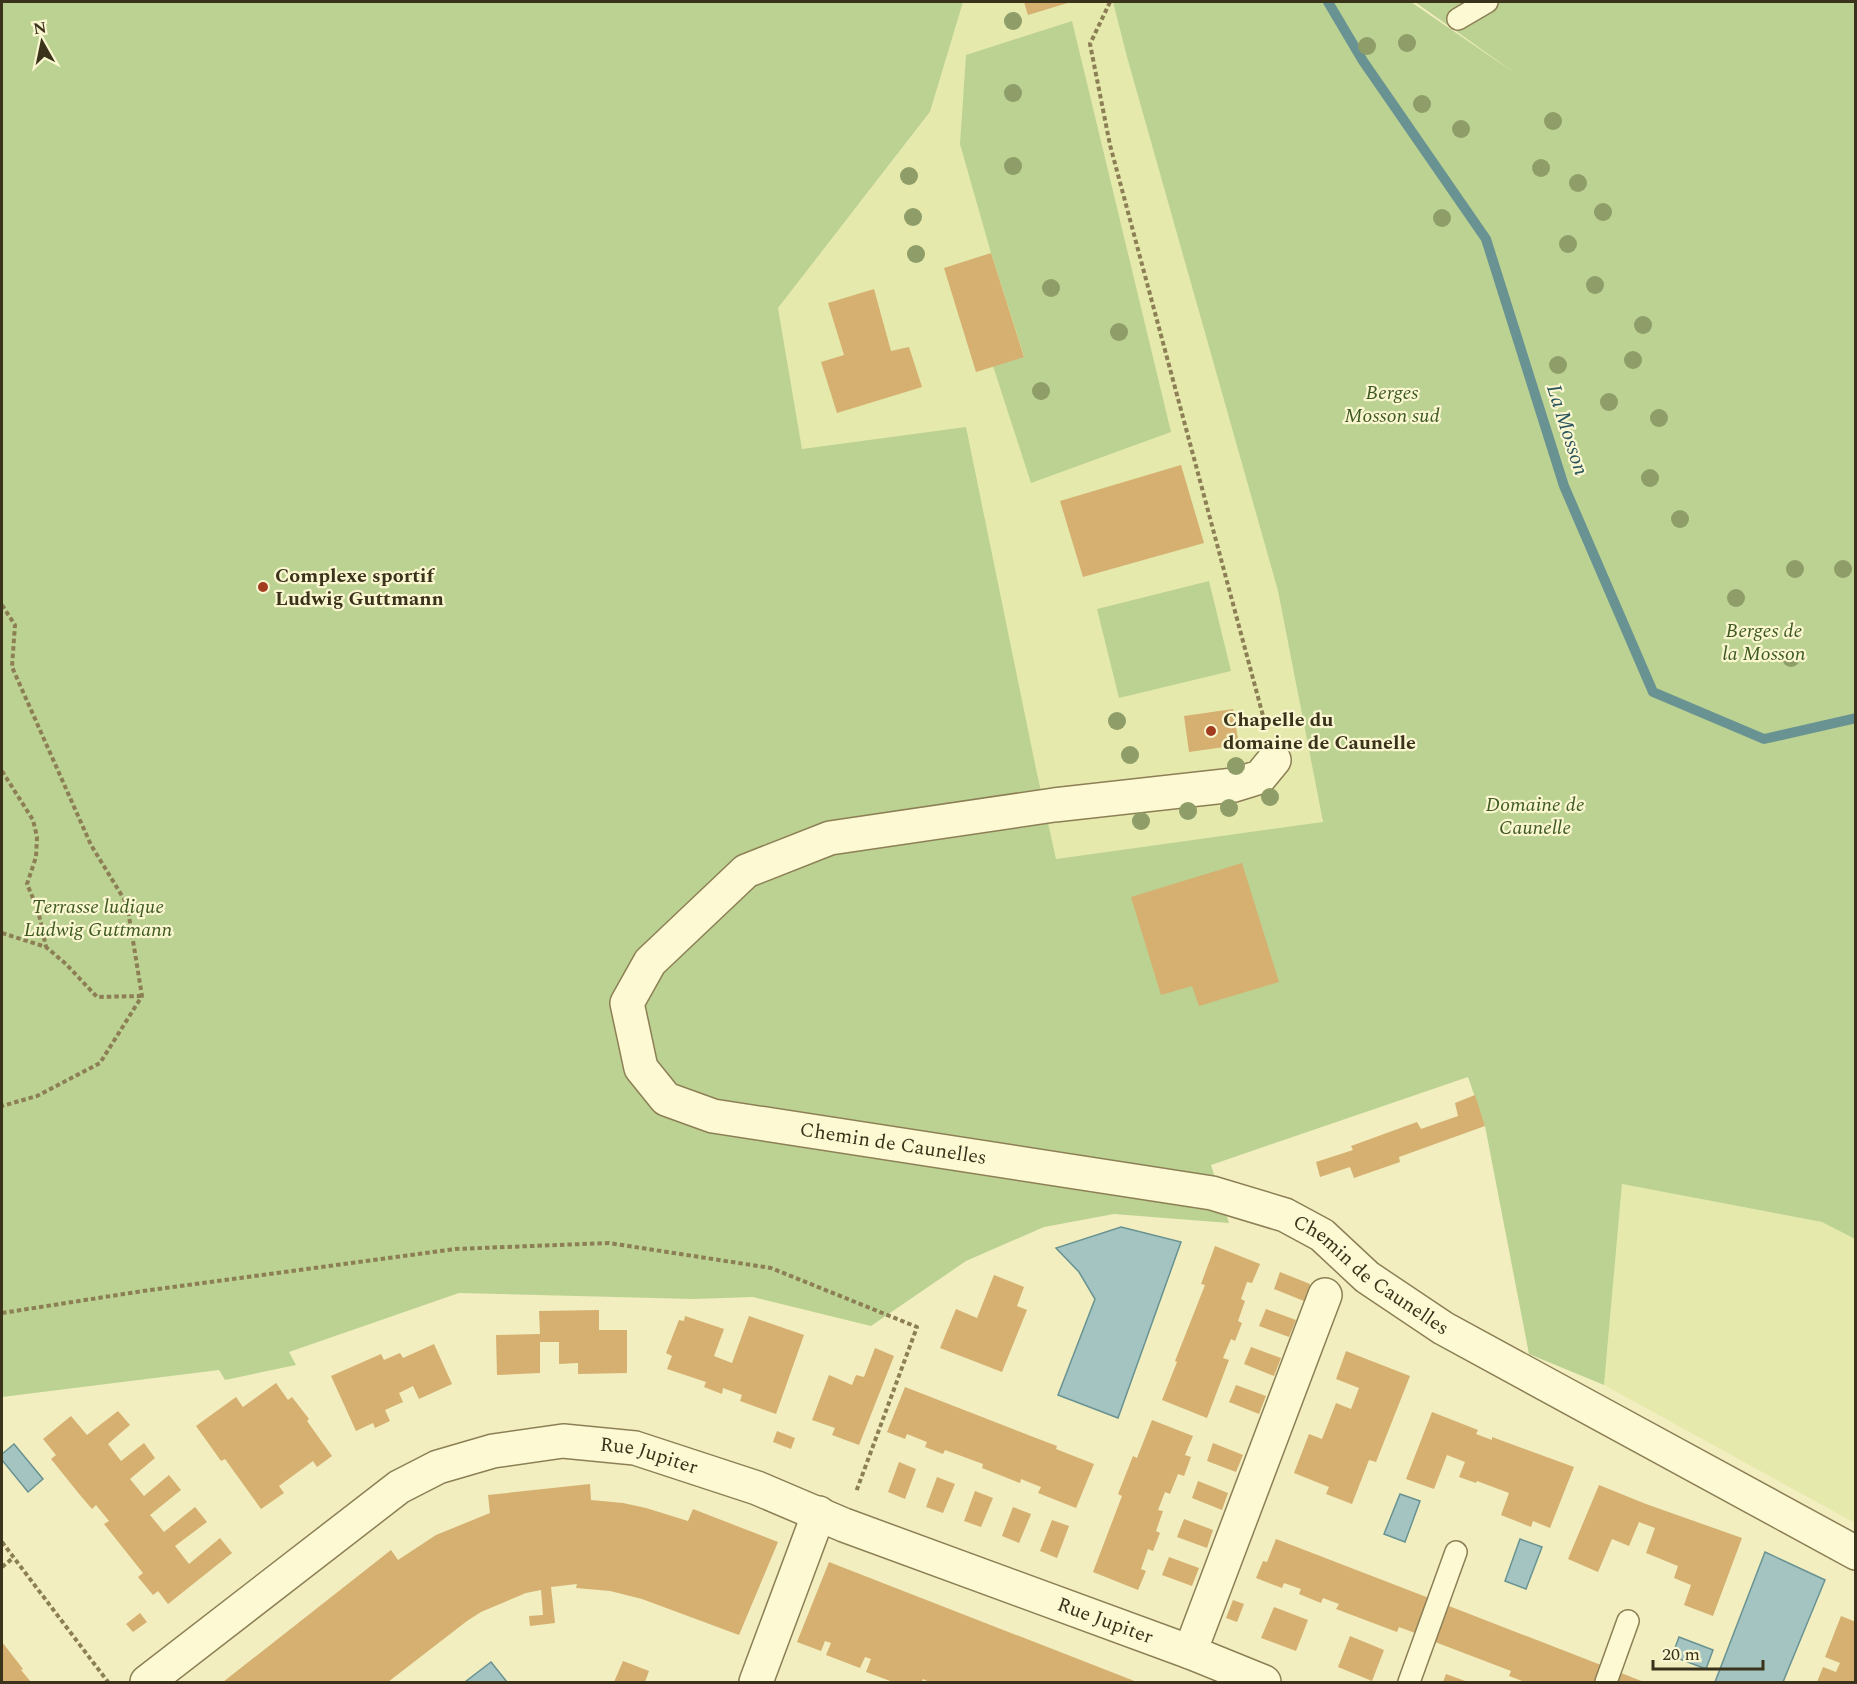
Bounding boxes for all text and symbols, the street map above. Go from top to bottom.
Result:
north arrow [12,12,72,72]
text: N [31,15,48,41]
park label: Berges Mosson sud [1344,378,1440,431]
water label: La Mosson [1537,380,1597,480]
place label: Complexe sportif Ludwig Guttmann [275,561,444,614]
marker: Complexe sportif Ludwig Guttmann [256,580,270,594]
park label: Berges de la Mosson [1722,616,1806,669]
place label: Chapelle du domaine de Caunelle [1223,705,1416,758]
marker: Chapelle du domaine de Caunelle [1204,724,1218,738]
park label: Domaine de Caunelle [1485,790,1585,843]
park label: Terrasse ludique Ludwig Guttmann [24,892,173,945]
street label: Chemin de Caunelles [798,1115,989,1173]
street label: Chemin de Caunelles [1287,1207,1454,1343]
street label: Rue Jupiter [599,1430,702,1483]
street label: Rue Jupiter [1053,1590,1158,1652]
scale bar [1653,1633,1762,1671]
text: 20 m [1662,1641,1700,1668]

